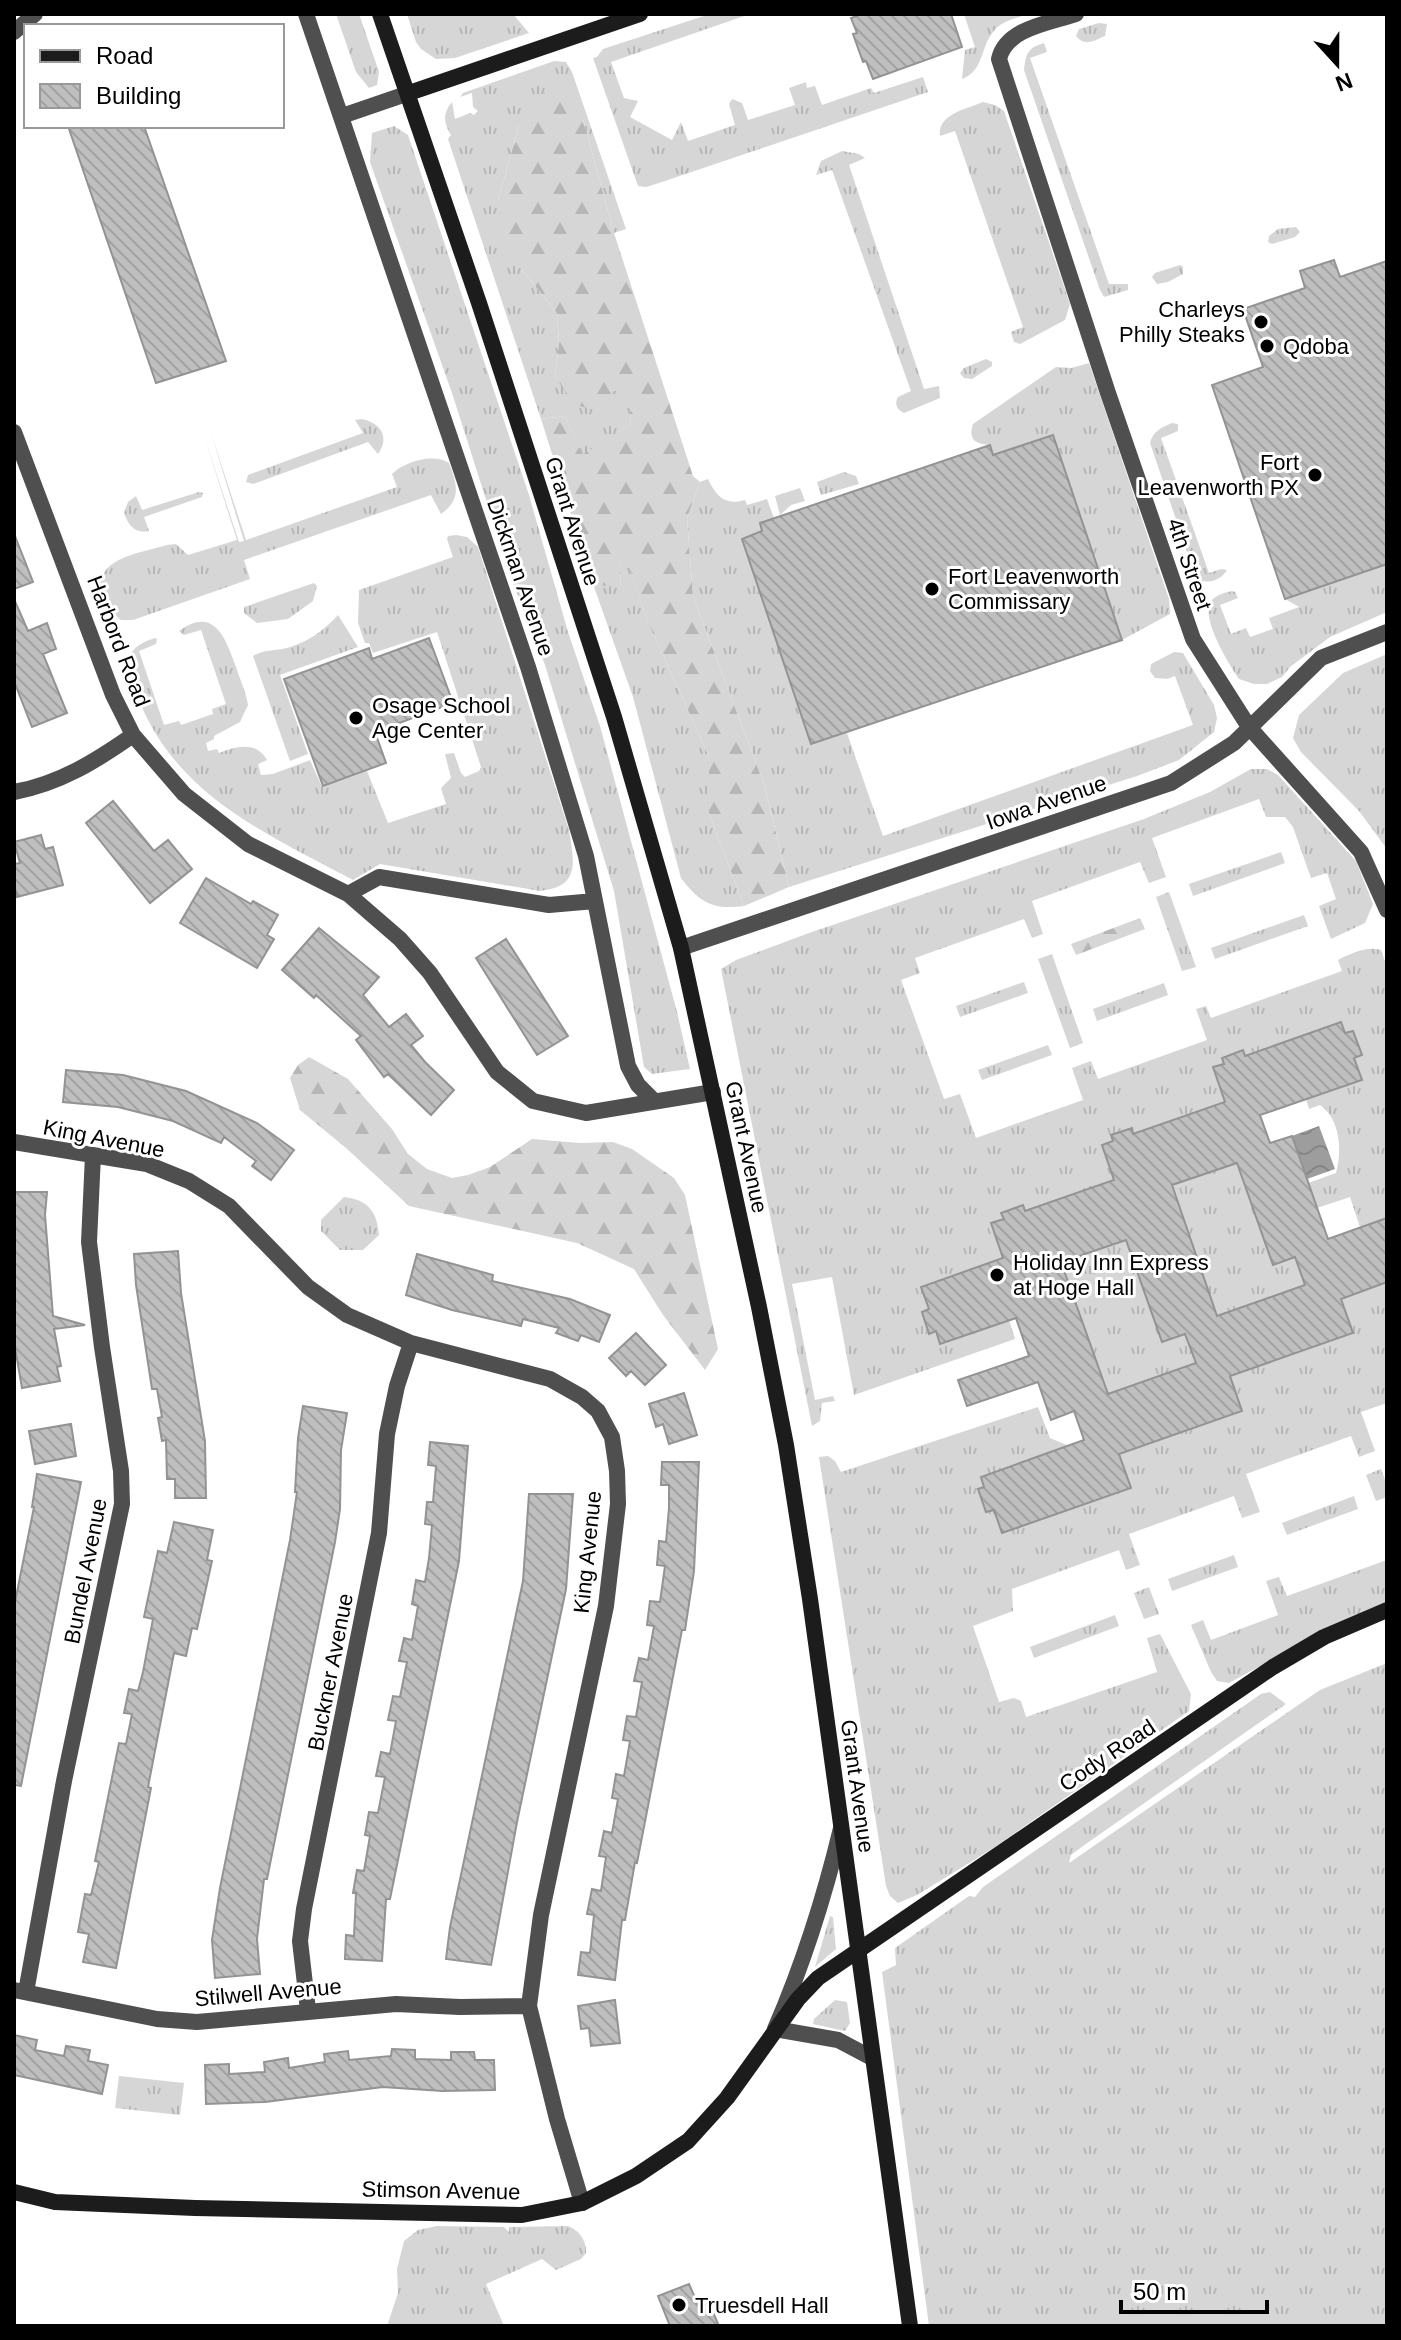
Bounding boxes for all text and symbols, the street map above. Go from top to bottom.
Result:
legend [24,24,284,128]
north arrow [1297,24,1377,104]
text: Road [96,42,153,69]
text: N [1332,68,1356,97]
text: Building [96,82,181,109]
place label: Charleys Philly Steaks [1119,297,1245,347]
marker: Charleys Philly Steaks [1252,313,1270,331]
place label: Qdoba [1283,334,1350,359]
marker: Qdoba [1258,337,1276,355]
place label: Fort Leavenworth PX [1138,450,1299,500]
street label: Grant Avenue [540,454,605,589]
marker: Fort Leavenworth PX [1306,466,1324,484]
street label: Dickman Avenue [482,495,559,659]
street label: 4th Street [1162,515,1217,613]
place label: Fort Leavenworth Commissary [948,564,1119,614]
street label: Harbord Road [82,572,155,710]
marker: Fort Leavenworth Commissary [923,580,941,598]
place label: Osage School Age Center [372,693,510,743]
marker: Osage School Age Center [347,709,365,727]
street label: Iowa Avenue [983,770,1110,835]
street label: Grant Avenue [720,1079,773,1215]
street label: King Avenue [41,1114,167,1163]
place label: Holiday Inn Express at Hoge Hall [1013,1250,1209,1300]
marker: Holiday Inn Express at Hoge Hall [988,1266,1006,1284]
street label: King Avenue [569,1490,606,1615]
street label: Bundel Avenue [59,1496,112,1646]
street label: Buckner Avenue [303,1591,358,1753]
street label: Cody Road [1055,1714,1160,1797]
street label: Grant Avenue [836,1718,879,1854]
street label: Stilwell Avenue [193,1974,343,2011]
street label: Stimson Avenue [361,2177,520,2204]
scale bar [1121,2264,1267,2314]
text: 50 m [1133,2278,1186,2305]
place label: Truesdell Hall [695,2293,829,2318]
marker: Truesdell Hall [670,2296,688,2314]

